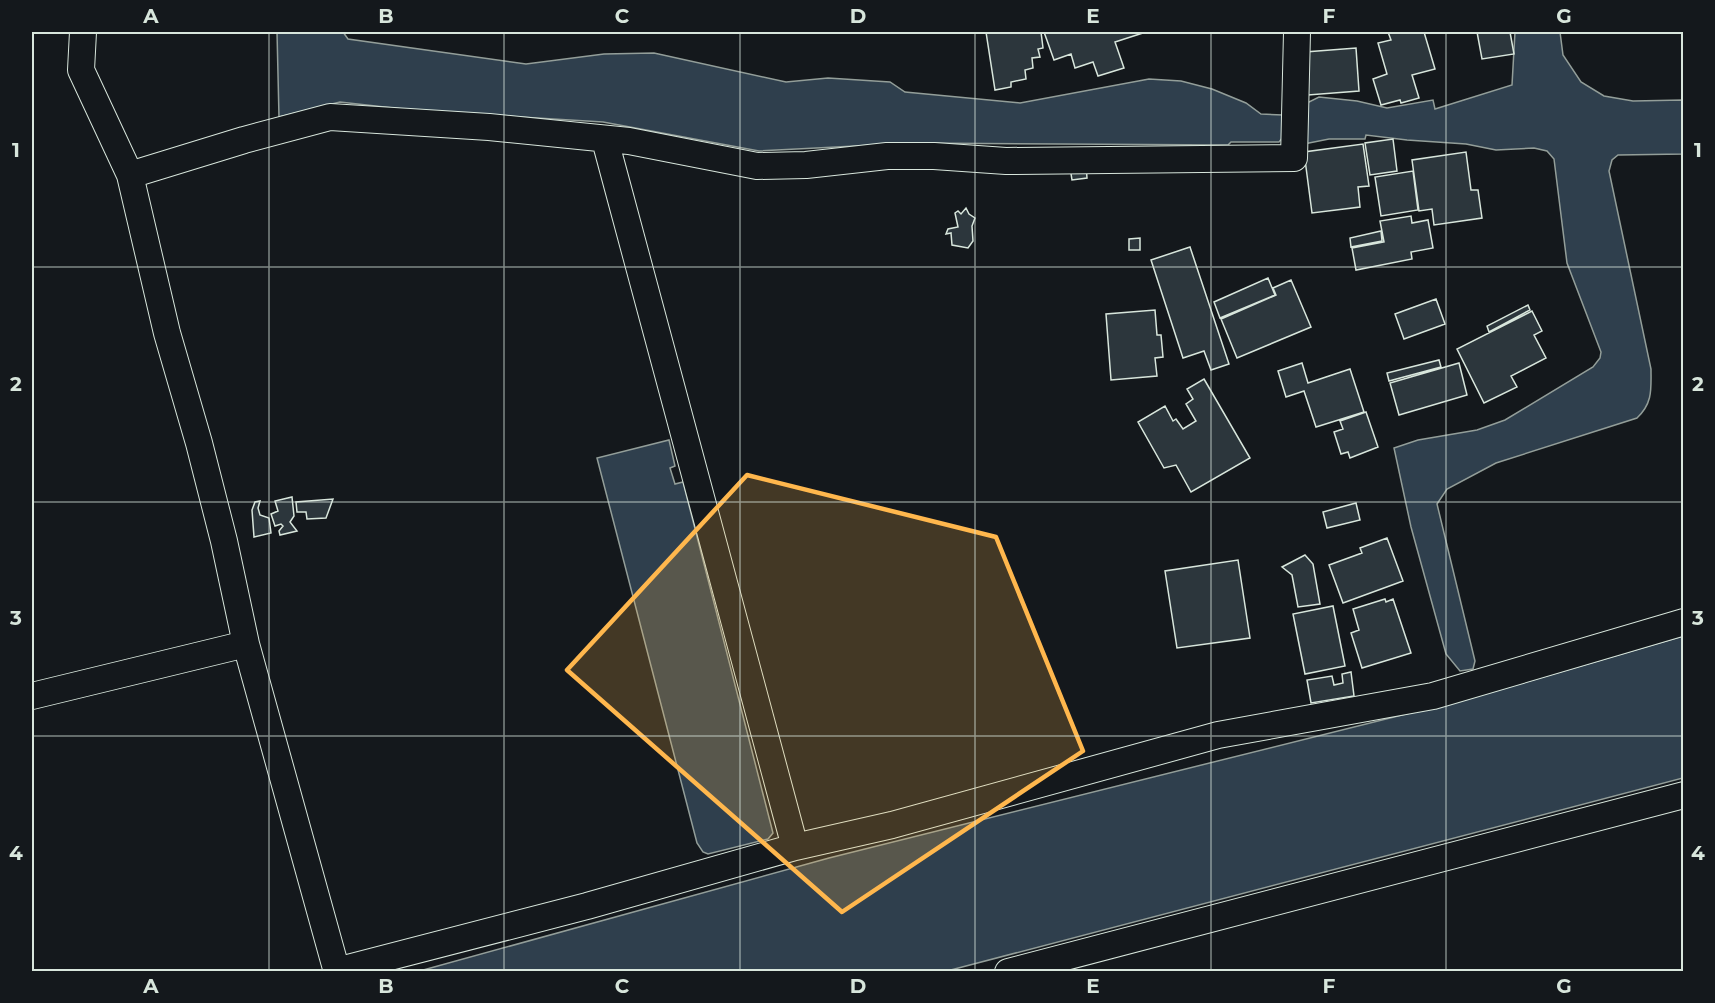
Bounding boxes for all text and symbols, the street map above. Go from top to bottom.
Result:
text: A [142,4,159,28]
text: B [378,4,394,28]
text: C [615,4,630,28]
text: D [850,4,866,28]
text: E [1086,4,1100,28]
text: F [1323,4,1336,28]
text: G [1556,4,1572,28]
text: 1 [12,138,20,162]
text: 1 [1694,138,1702,162]
text: 2 [10,372,22,396]
text: 2 [1692,372,1704,396]
text: 3 [9,606,22,630]
text: 3 [1691,606,1704,630]
text: 4 [9,841,23,865]
text: 4 [1691,841,1705,865]
text: A [142,974,159,998]
text: B [378,974,394,998]
text: C [615,974,630,998]
text: D [850,974,866,998]
text: E [1086,974,1100,998]
text: F [1323,974,1336,998]
text: G [1556,974,1572,998]

